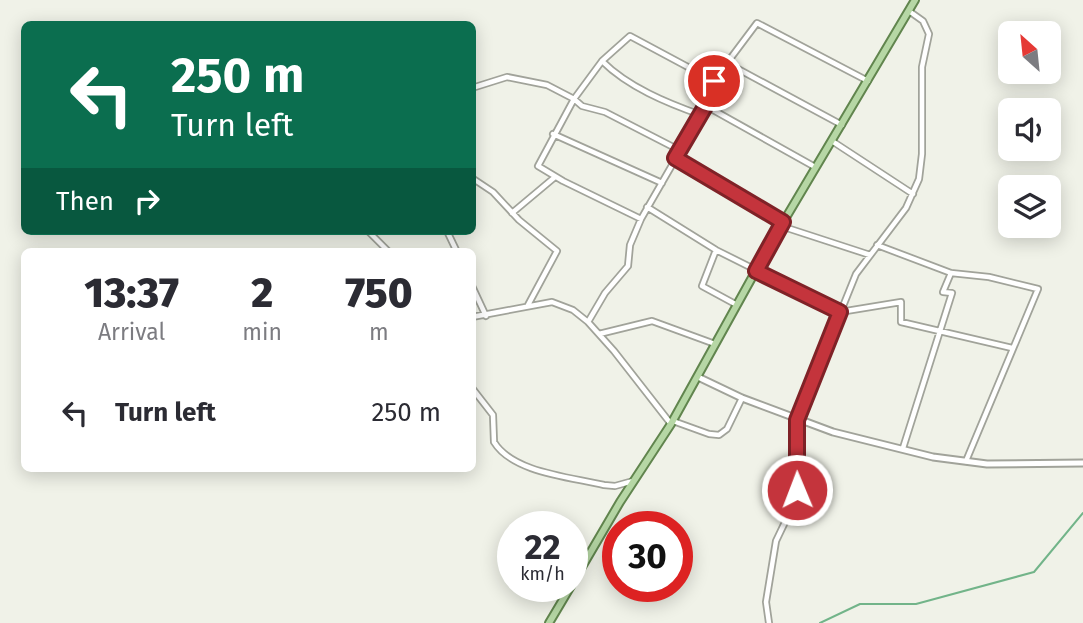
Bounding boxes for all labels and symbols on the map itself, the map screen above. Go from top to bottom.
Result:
north arrow [998,21,1060,84]
pin [684,51,744,111]
position arrow [760,453,834,527]
speed limit sign: 30 [602,511,693,602]

